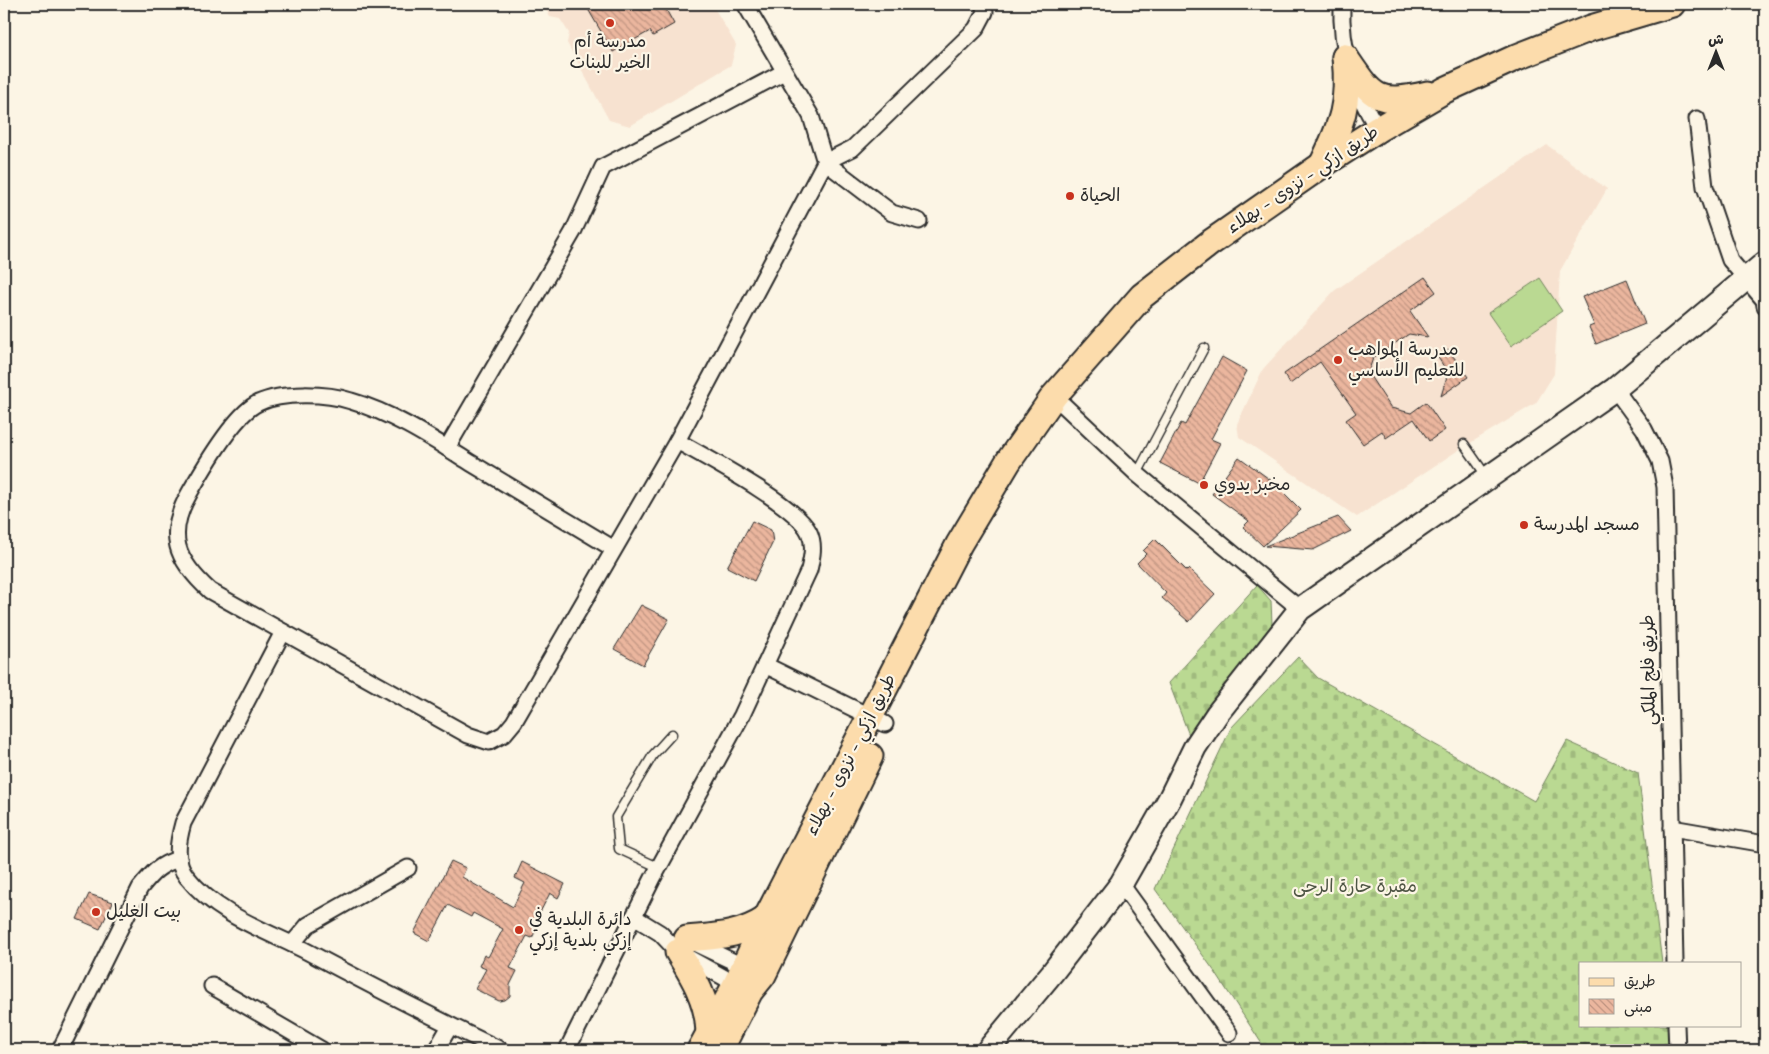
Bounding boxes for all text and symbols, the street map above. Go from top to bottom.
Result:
marker: مدرسة أم الخير للبنات [604,17,616,29]
north arrow [1692,28,1742,78]
place label: مدرسة أم الخير للبنات [570,30,650,75]
text: ش [1708,31,1724,49]
street label: طريق ازكي - نزوى - بهلاء [1222,120,1385,242]
place label: الحياة [1080,184,1120,208]
marker: الحياة [1064,190,1076,202]
place label: مدرسة المواهب للتعليم الأساسي [1348,338,1464,386]
marker: مدرسة المواهب للتعليم الأساسي [1332,354,1344,366]
place label: مخبز يدوي [1214,473,1290,497]
marker: مخبز يدوي [1198,479,1210,491]
place label: مسجد المدرسة [1534,513,1640,537]
marker: مسجد المدرسة [1518,519,1530,531]
street label: طريق فلج الملكي [1636,614,1665,726]
street label: طريق ازكي - نزوى - بهلاء [800,670,905,841]
park label: مقبرة حارة الرحى [1293,875,1417,899]
place label: بيت الغليل [106,900,181,924]
marker: بيت الغليل [90,906,102,918]
place label: دائرة البلدية في إزكي بلدية إزكي [529,907,632,956]
marker: دائرة البلدية في إزكي بلدية إزكي [513,924,525,936]
legend [1579,962,1742,1026]
text: طريق [1624,972,1656,992]
text: مبنى [1624,998,1652,1018]

